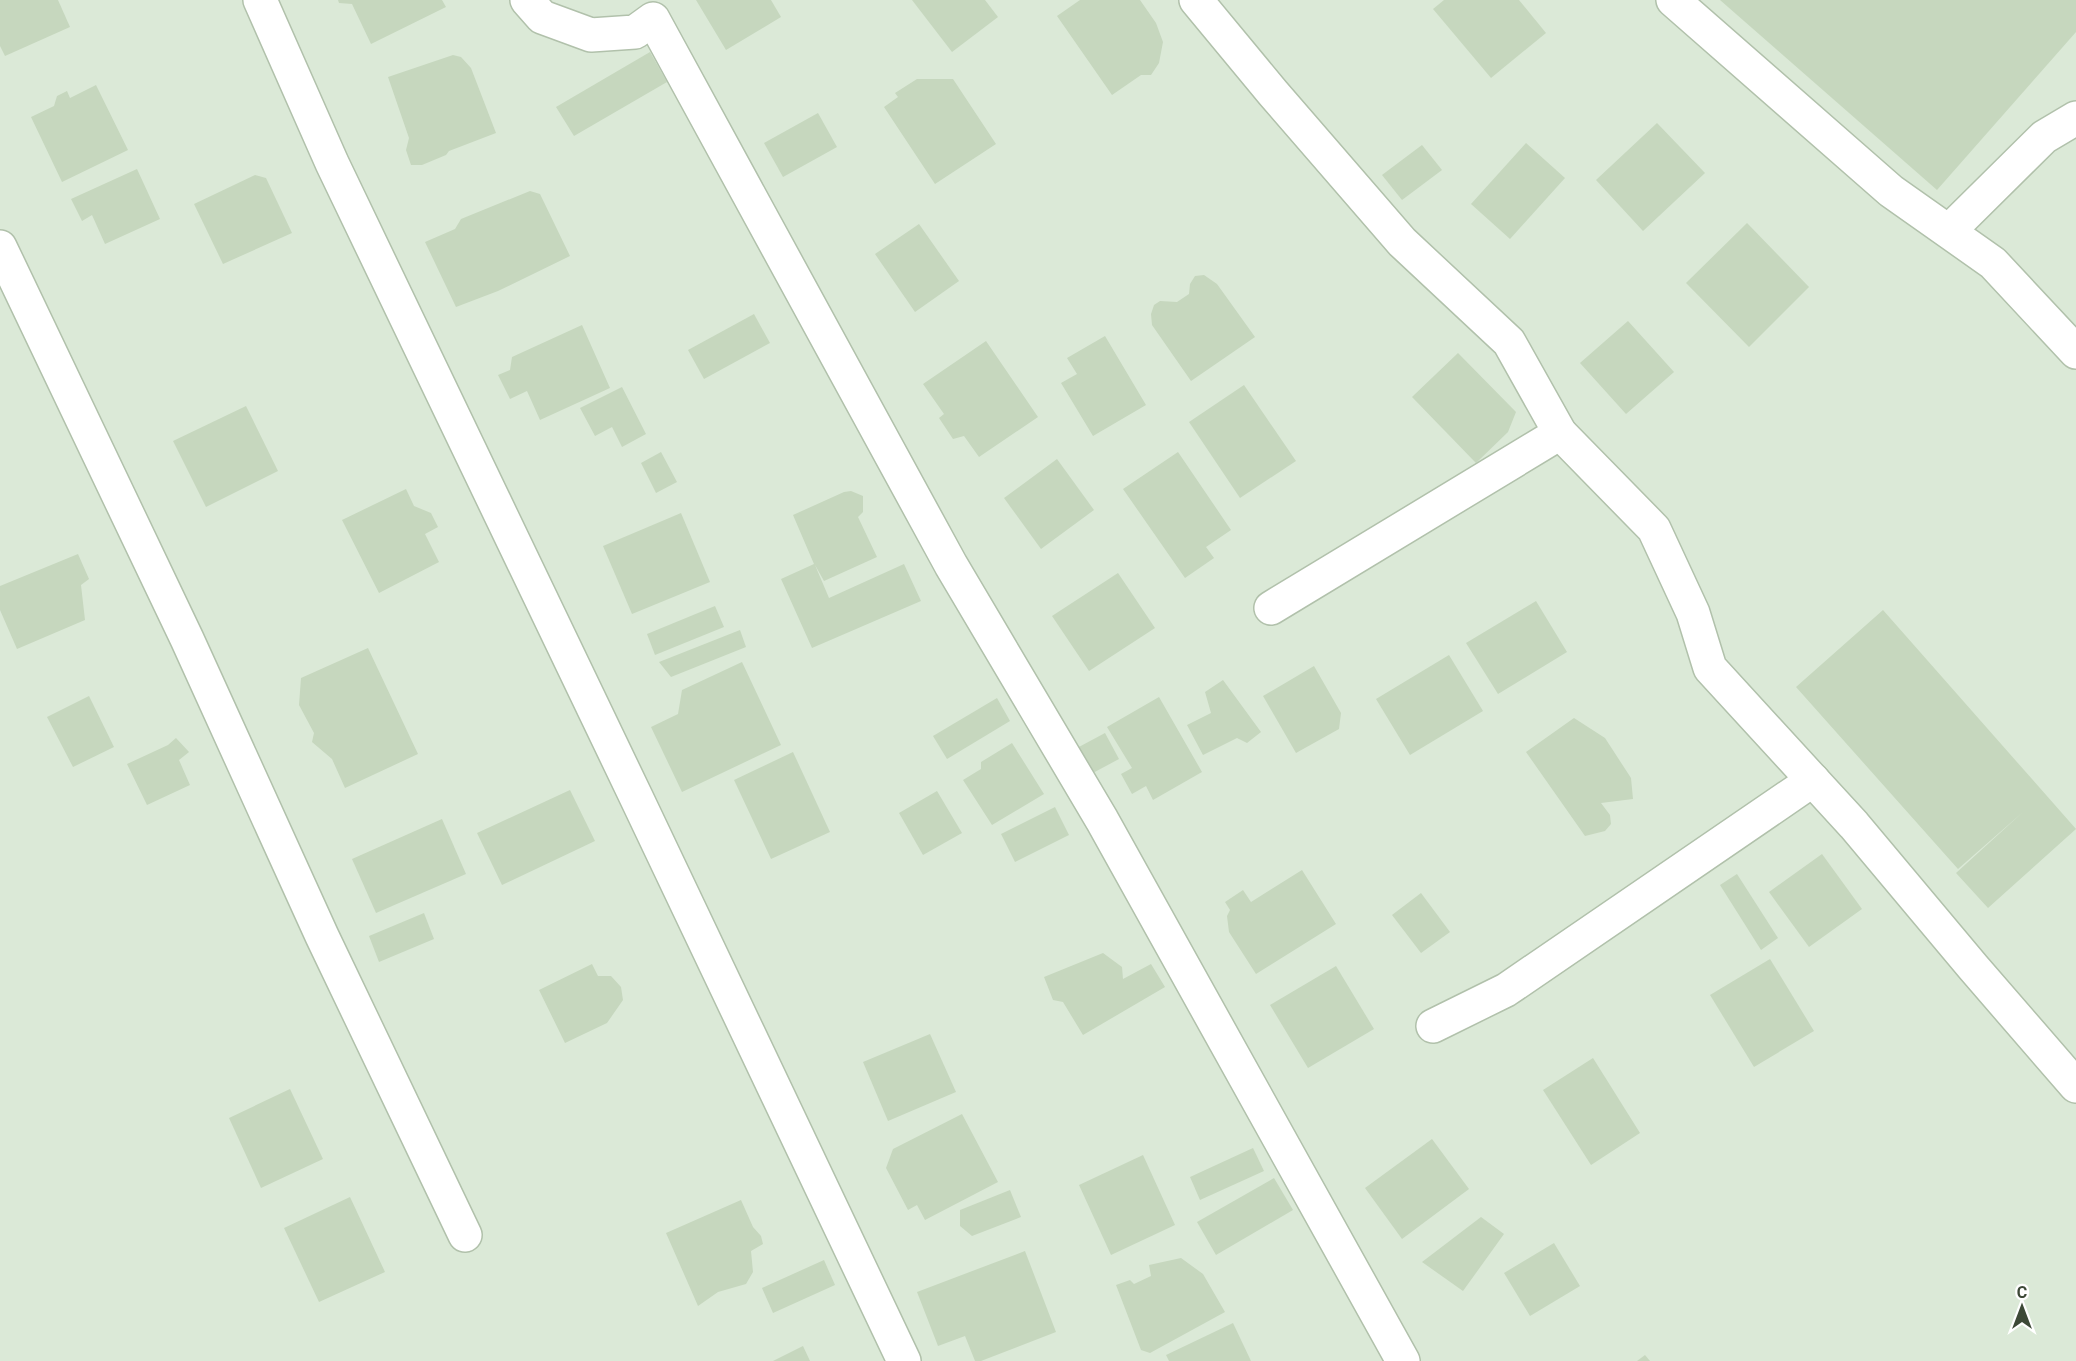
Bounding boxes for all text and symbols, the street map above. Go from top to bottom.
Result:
north arrow [1992,1277,2052,1337]
text: С [2017,1283,2027,1302]

